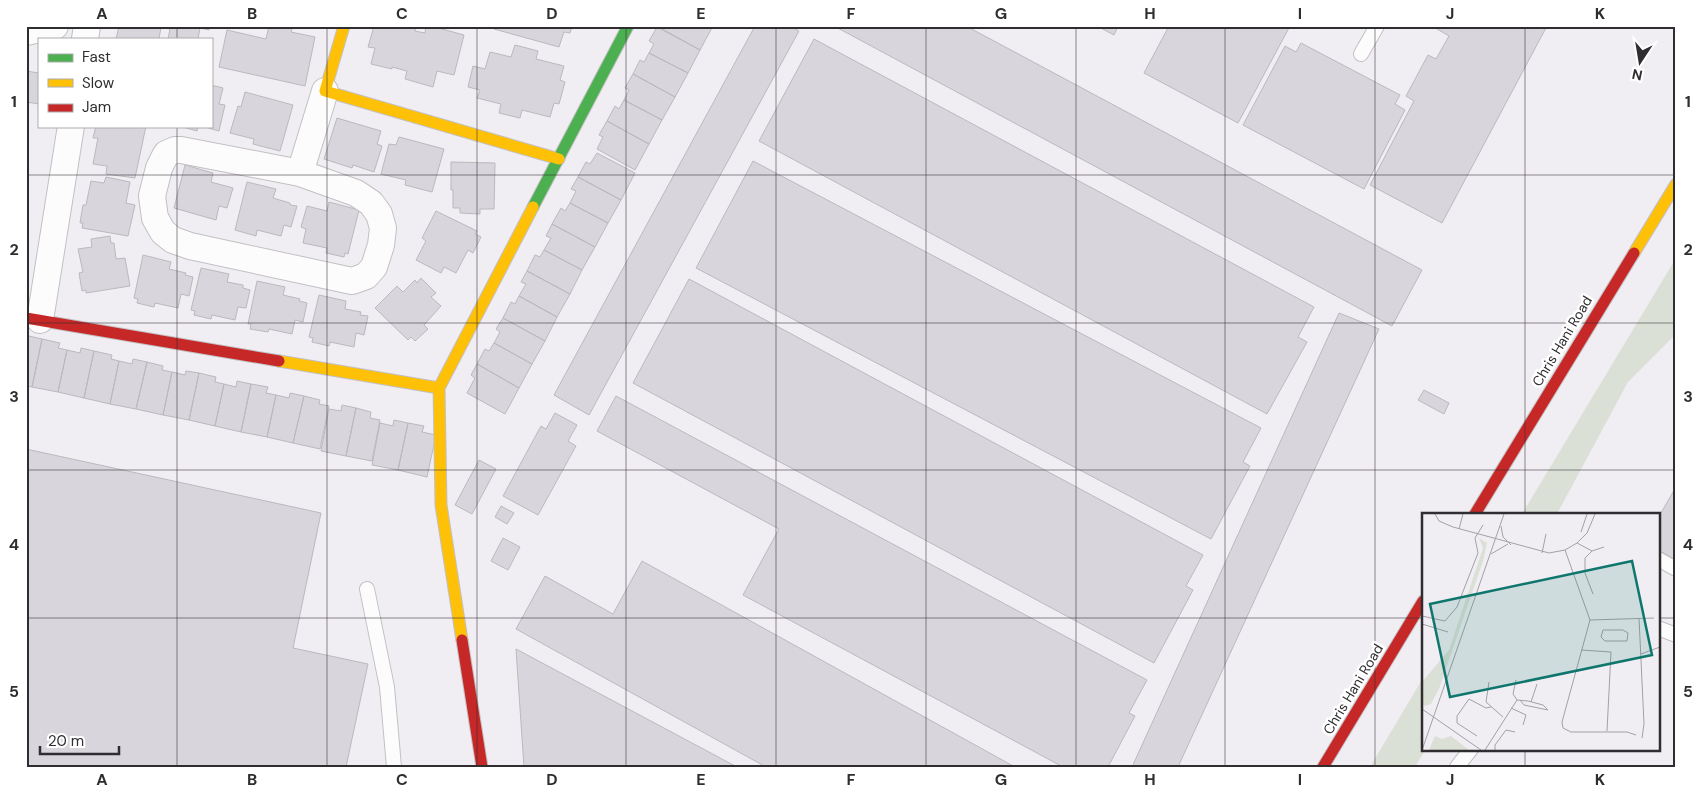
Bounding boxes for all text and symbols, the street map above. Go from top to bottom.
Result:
text: A [96,3,108,24]
text: B [247,3,257,24]
text: C [396,3,408,24]
text: D [546,3,558,24]
text: E [696,3,706,24]
text: F [847,3,856,24]
text: G [995,3,1007,24]
text: H [1144,3,1156,24]
text: I [1298,3,1302,24]
text: J [1446,3,1454,24]
text: K [1595,3,1606,24]
legend [38,38,212,128]
north arrow [1614,38,1664,88]
text: Fast [82,47,111,67]
text: N [1630,65,1644,85]
text: Slow [82,73,115,93]
text: 1 [11,91,17,112]
text: 1 [1685,91,1691,112]
text: Jam [82,97,111,117]
text: 2 [9,239,19,260]
text: 2 [1683,239,1693,260]
street label: Chris Hani Road [1528,293,1596,389]
text: 3 [9,386,19,407]
text: 3 [1683,386,1693,407]
inset map [1422,513,1660,750]
text: 4 [9,534,19,555]
text: 4 [1683,534,1693,555]
street label: Chris Hani Road [1319,641,1387,737]
text: 5 [9,681,19,702]
text: 5 [1683,681,1693,702]
scale bar [40,723,119,755]
text: 20 m [48,731,84,751]
text: A [96,769,108,790]
text: B [247,769,257,790]
text: C [396,769,408,790]
text: D [546,769,558,790]
text: E [696,769,706,790]
text: F [847,769,856,790]
text: G [995,769,1007,790]
text: H [1144,769,1156,790]
text: I [1298,769,1302,790]
text: J [1446,769,1454,790]
text: K [1595,769,1606,790]

